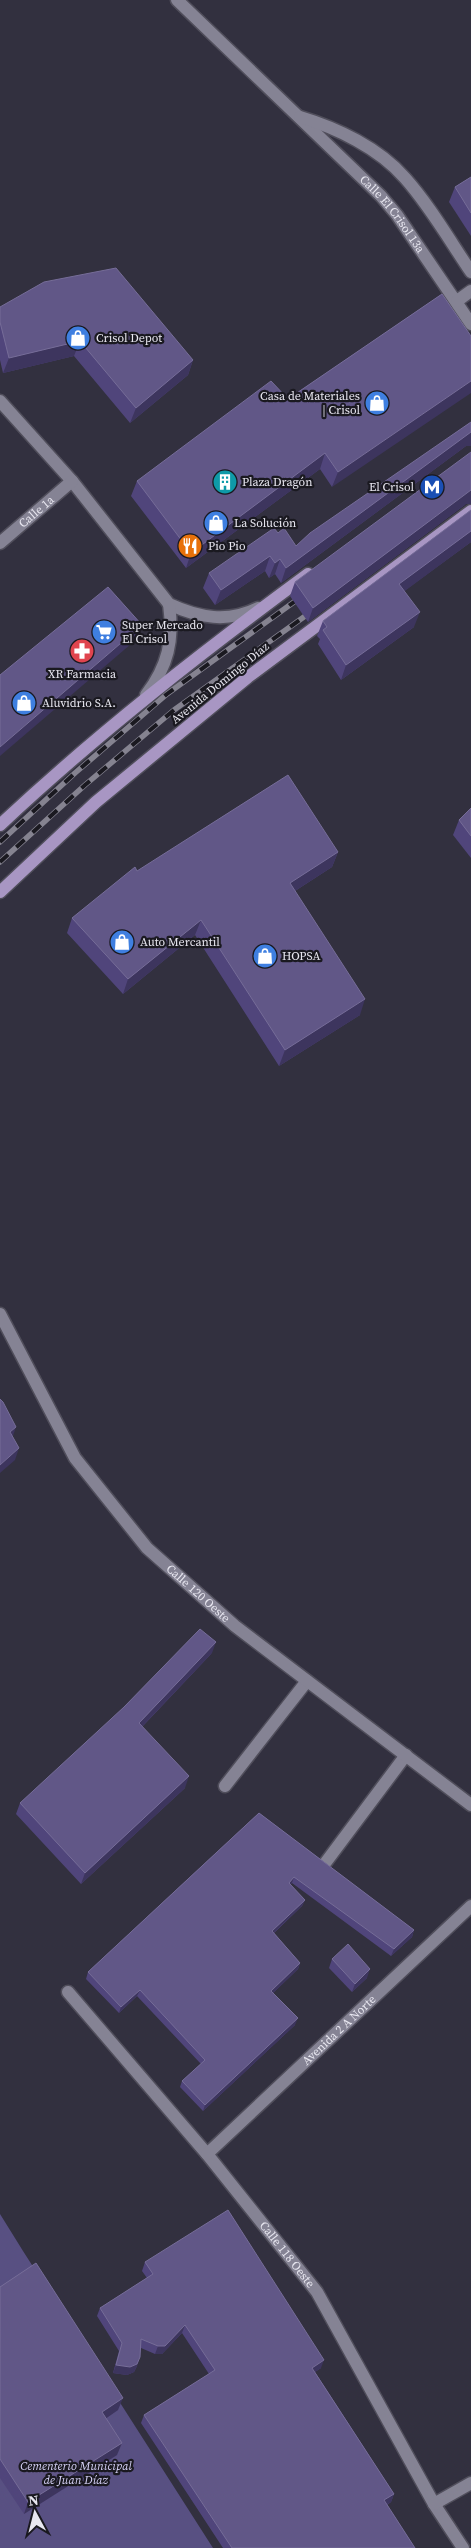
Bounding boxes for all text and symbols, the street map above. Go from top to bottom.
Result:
street label: Calle El Crisol 13a [356,172,429,257]
shop icon: Crisol Depot [65,325,91,351]
place label: Crisol Depot [96,330,162,346]
place label: Casa de Materiales | Crisol [260,388,360,418]
shop icon: Casa de Materiales | Crisol [364,390,390,416]
building icon: Plaza Dragón [212,469,238,495]
place label: Plaza Dragón [242,474,312,490]
metro station icon: El Crisol [419,474,445,500]
place label: El Crisol [369,479,414,495]
street label: Calle 1a [15,491,58,531]
shop icon: La Solución [203,510,229,536]
place label: La Solución [234,515,296,531]
restaurant icon: Pio Pio [177,533,203,559]
place label: Pio Pio [208,538,246,554]
place label: Super Mercado El Crisol [122,617,203,647]
supermarket icon: Super Mercado El Crisol [91,619,117,645]
pharmacy icon: XR Farmacia [69,638,95,664]
street label: Avenida Domingo Díaz [168,638,273,727]
place label: XR Farmacia [48,666,117,682]
shop icon: Aluvidrio S.A. [11,690,37,716]
place label: Aluvidrio S.A. [42,695,116,711]
shop icon: Auto Mercantil [109,929,135,955]
place label: Auto Mercantil [140,934,220,950]
shop icon: HOPSA [252,943,278,969]
place label: HOPSA [282,948,320,964]
street label: Calle 120 Oeste [163,1561,234,1626]
street label: Avenida 2 A Norte [299,1991,379,2069]
street label: Calle 118 Oeste [256,2218,318,2291]
park label: Cementerio Municipal de Juan Díaz [20,2458,132,2488]
north arrow [10,2488,60,2538]
text: N [27,2490,40,2511]

